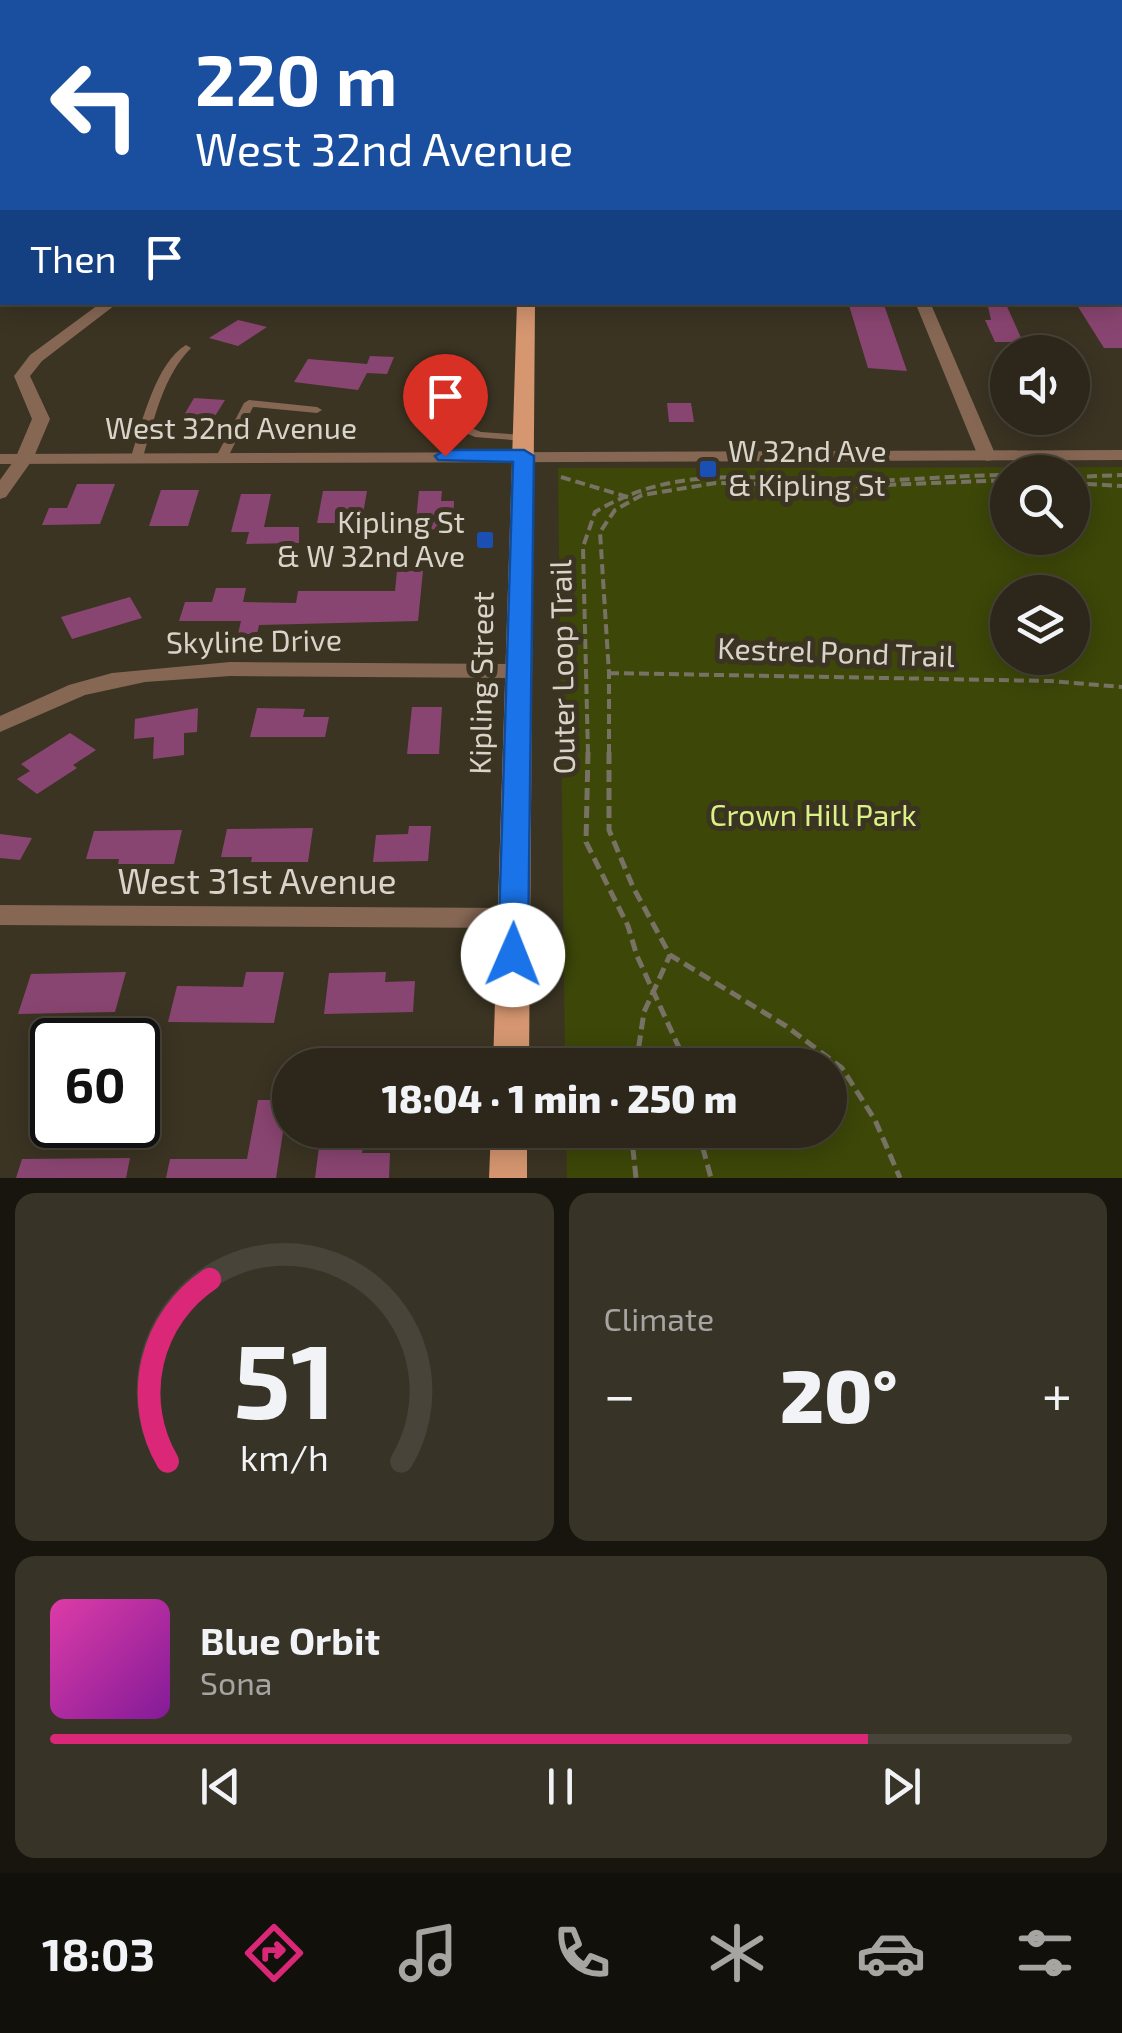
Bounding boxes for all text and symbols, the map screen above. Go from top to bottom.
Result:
text: 220 m [195,36,397,120]
icon: left [30,40,160,170]
text: West 32nd Avenue [195,121,573,175]
icon: arrive [137,230,192,285]
text: Then [30,235,117,281]
map controls [990,335,1090,675]
button: sound [990,335,1090,435]
pin [403,354,488,457]
icon: arrive [418,369,473,424]
street label: West 32nd Avenue [105,409,357,445]
place label: W 32nd Ave & Kipling St [728,432,887,502]
button: search [990,455,1090,555]
marker: W 32nd Ave & Kipling St [697,458,719,480]
place label: Kipling St & W 32nd Ave [277,503,465,573]
marker: Kipling St & W 32nd Ave [474,529,496,551]
street label: Outer Loop Trail [541,559,581,775]
button: layers [990,575,1090,675]
street label: Kipling Street [460,591,500,775]
street label: Skyline Drive [166,620,342,660]
street label: Kestrel Pond Trail [717,629,955,673]
park label: Crown Hill Park [709,796,917,832]
street label: West 31st Avenue [117,859,397,901]
position arrow [461,903,565,1007]
speed limit sign: 60 [30,1018,160,1148]
text: 18:04 · 1 min · 250 m [382,1075,737,1121]
text: Climate [604,1299,714,1337]
text: 51 [233,1315,335,1440]
text: 20° [780,1348,898,1438]
text: − [604,1360,636,1426]
text: + [1042,1360,1072,1426]
text: km/h [240,1435,329,1478]
text: Blue Orbit [200,1617,380,1663]
text: Sona [200,1663,272,1701]
icon: previous [193,1759,248,1814]
icon: pause [533,1759,588,1814]
icon: next [874,1759,929,1814]
icon: directions [239,1918,309,1988]
icon: music [393,1918,463,1988]
icon: phone [547,1918,617,1988]
icon: climate [702,1918,772,1988]
icon: car [856,1918,926,1988]
icon: filters [1010,1918,1080,1988]
text: 18:03 [42,1926,155,1980]

